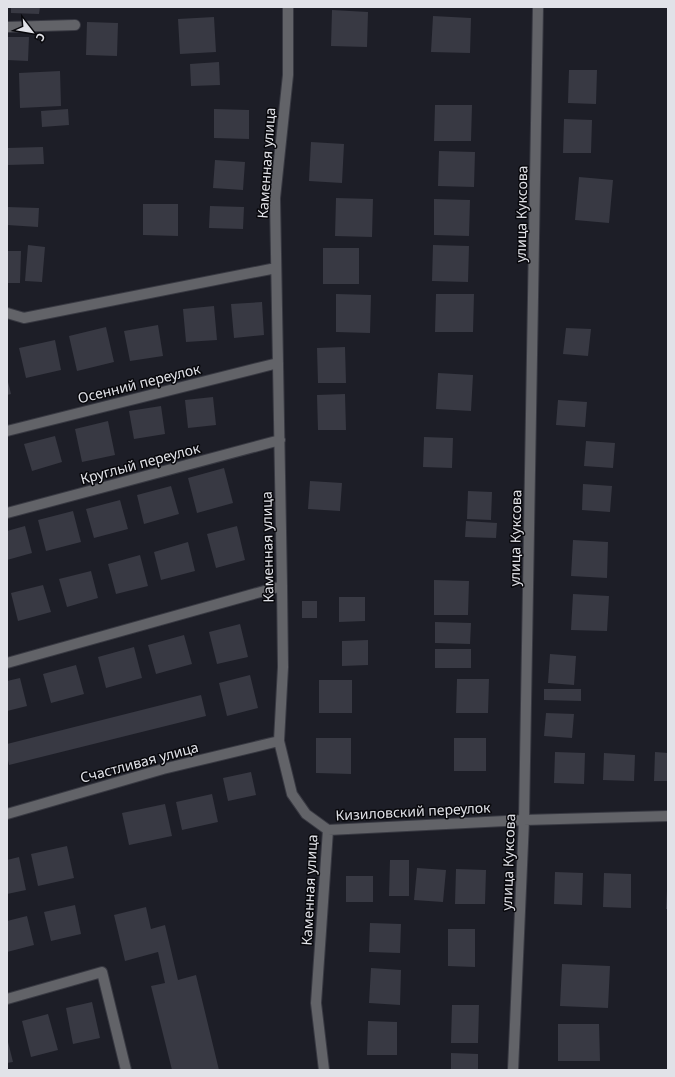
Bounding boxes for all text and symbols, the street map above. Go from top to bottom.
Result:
north arrow [12,12,52,52]
text: С [33,30,49,44]
street label: Каменная улица [253,107,279,219]
street label: улица Куксова [511,165,531,263]
street label: Осенний переулок [76,358,203,407]
street label: Круглый переулок [78,438,203,488]
street label: улица Куксова [505,489,525,587]
street label: Каменная улица [257,491,277,603]
street label: Счастливая улица [78,737,200,787]
street label: Кизиловский переулок [335,797,492,825]
street label: улица Куксова [497,813,519,911]
street label: Каменная улица [297,834,321,946]

